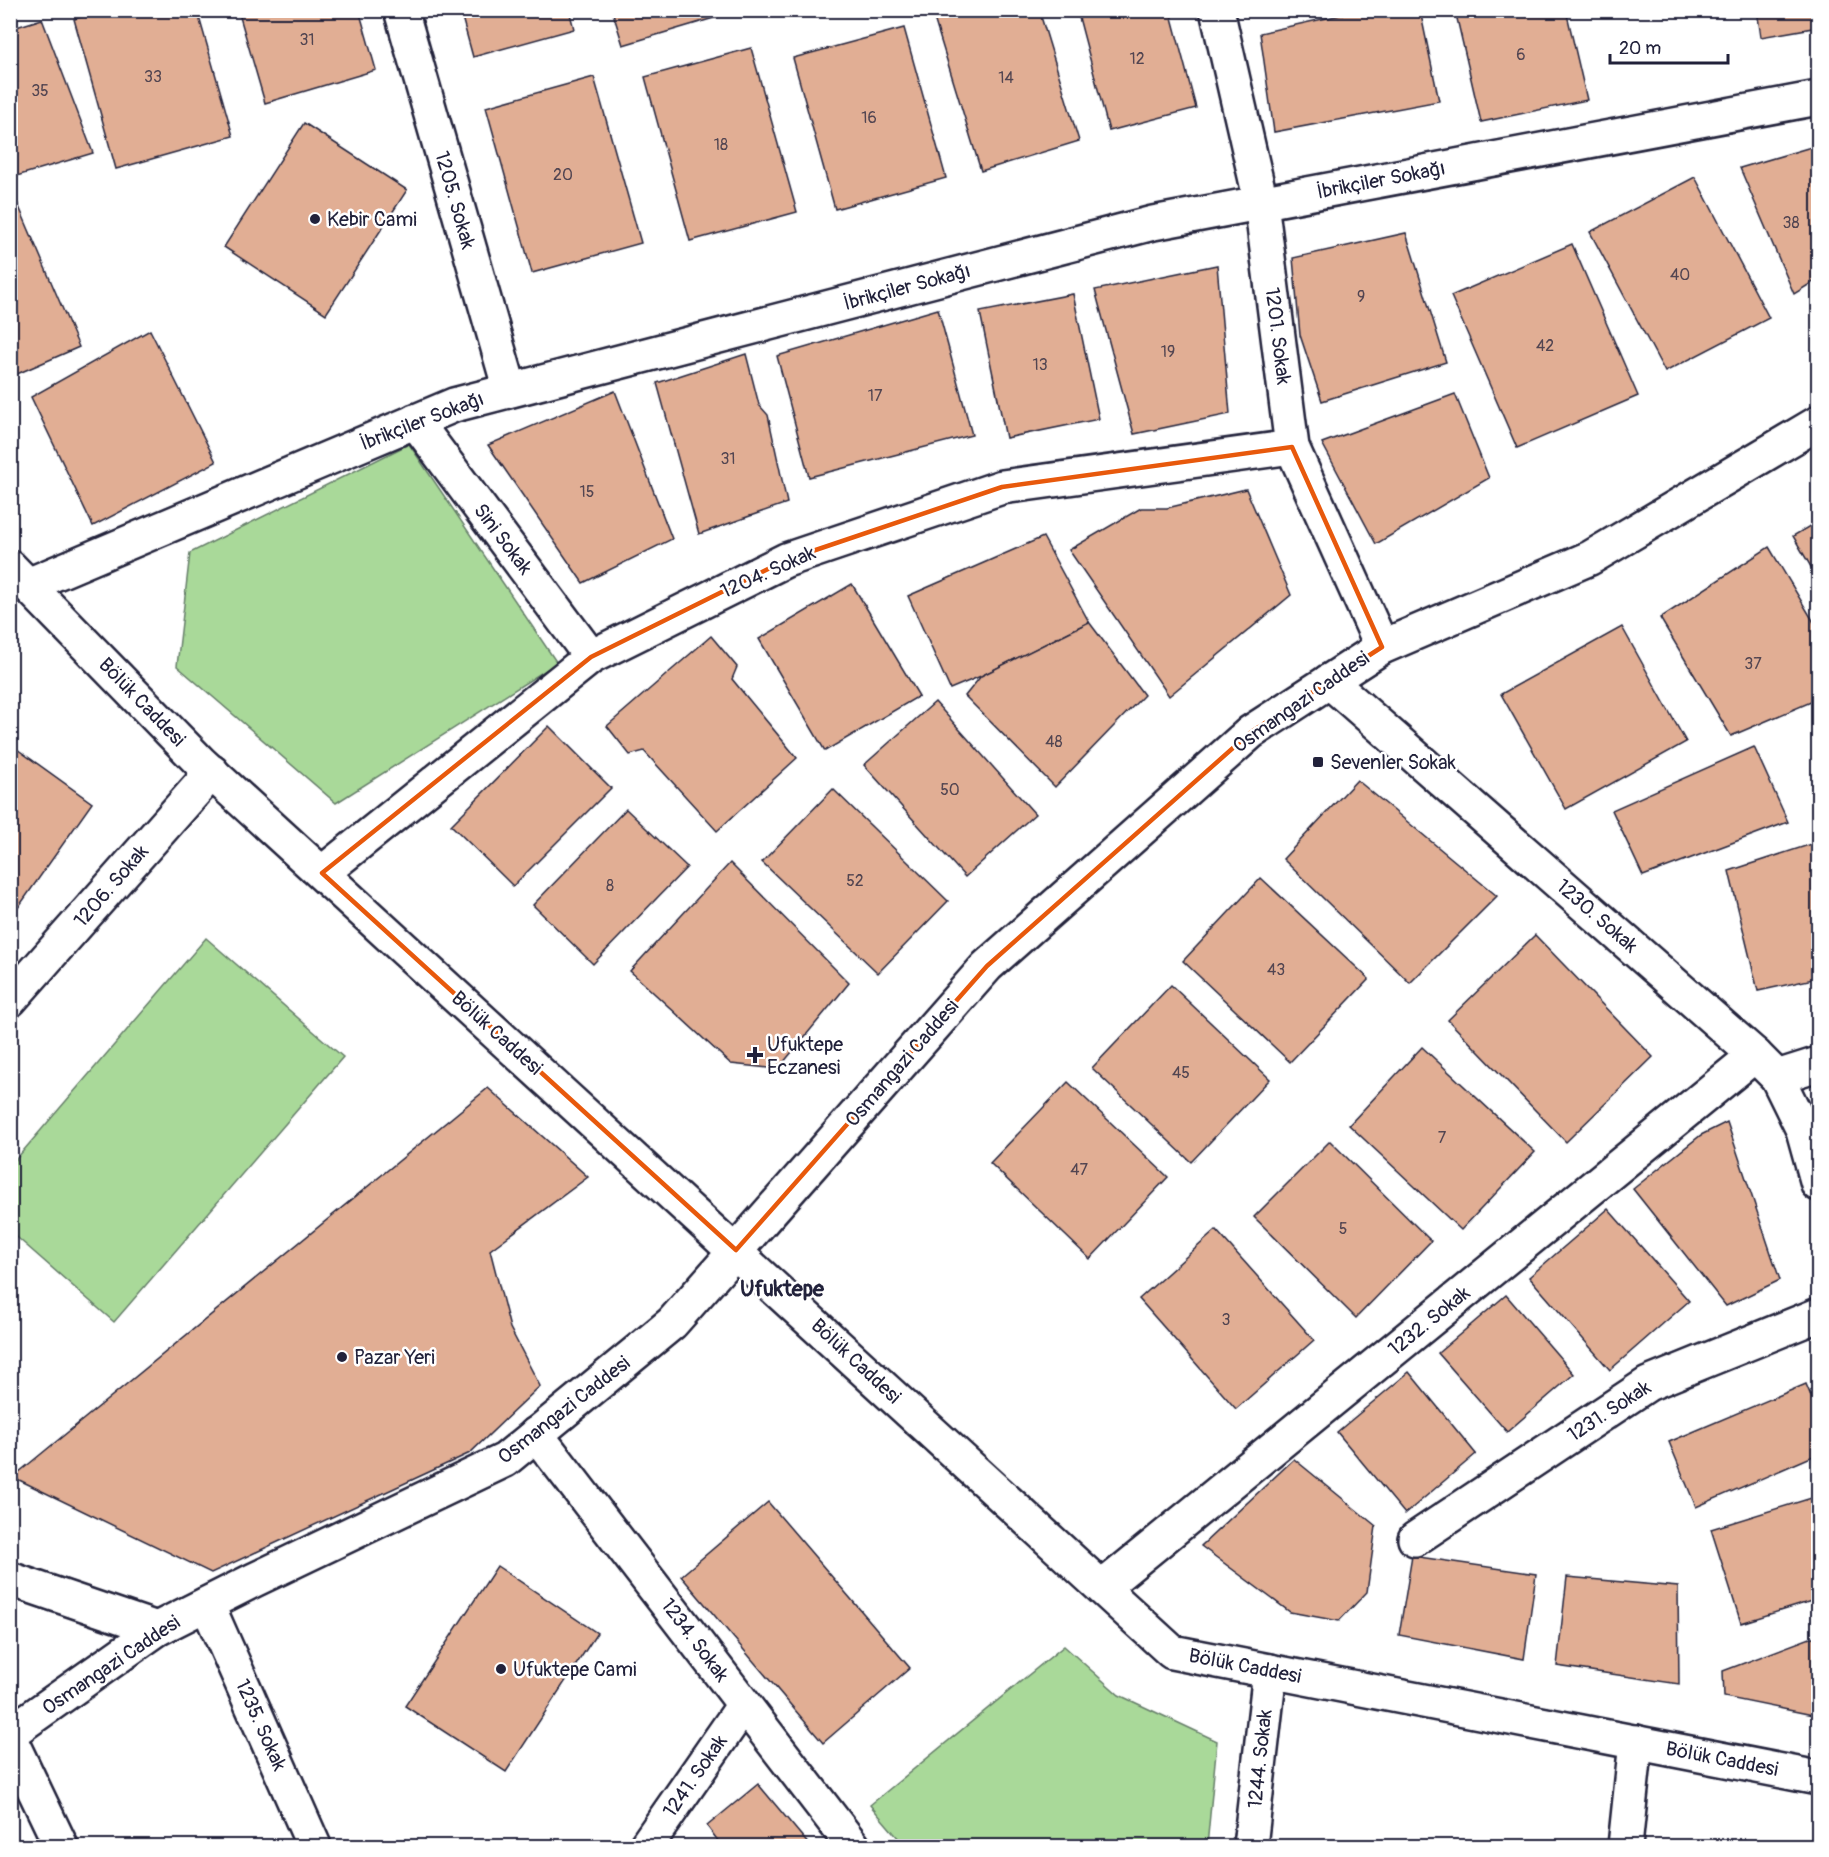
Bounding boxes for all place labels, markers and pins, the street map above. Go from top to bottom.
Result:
place label: Kebir Cami [327,207,417,232]
marker: Kebir Cami [308,212,322,226]
place label: Sevenler Sokak [1330,750,1456,775]
marker: Sevenler Sokak [1311,755,1325,769]
place label: Ufuktepe Eczanesi [767,1032,843,1080]
marker: Ufuktepe Eczanesi [748,1048,762,1062]
place label: Pazar Yeri [354,1345,435,1370]
marker: Pazar Yeri [335,1350,349,1364]
place label: Ufuktepe Cami [513,1657,636,1682]
marker: Ufuktepe Cami [494,1662,508,1676]

